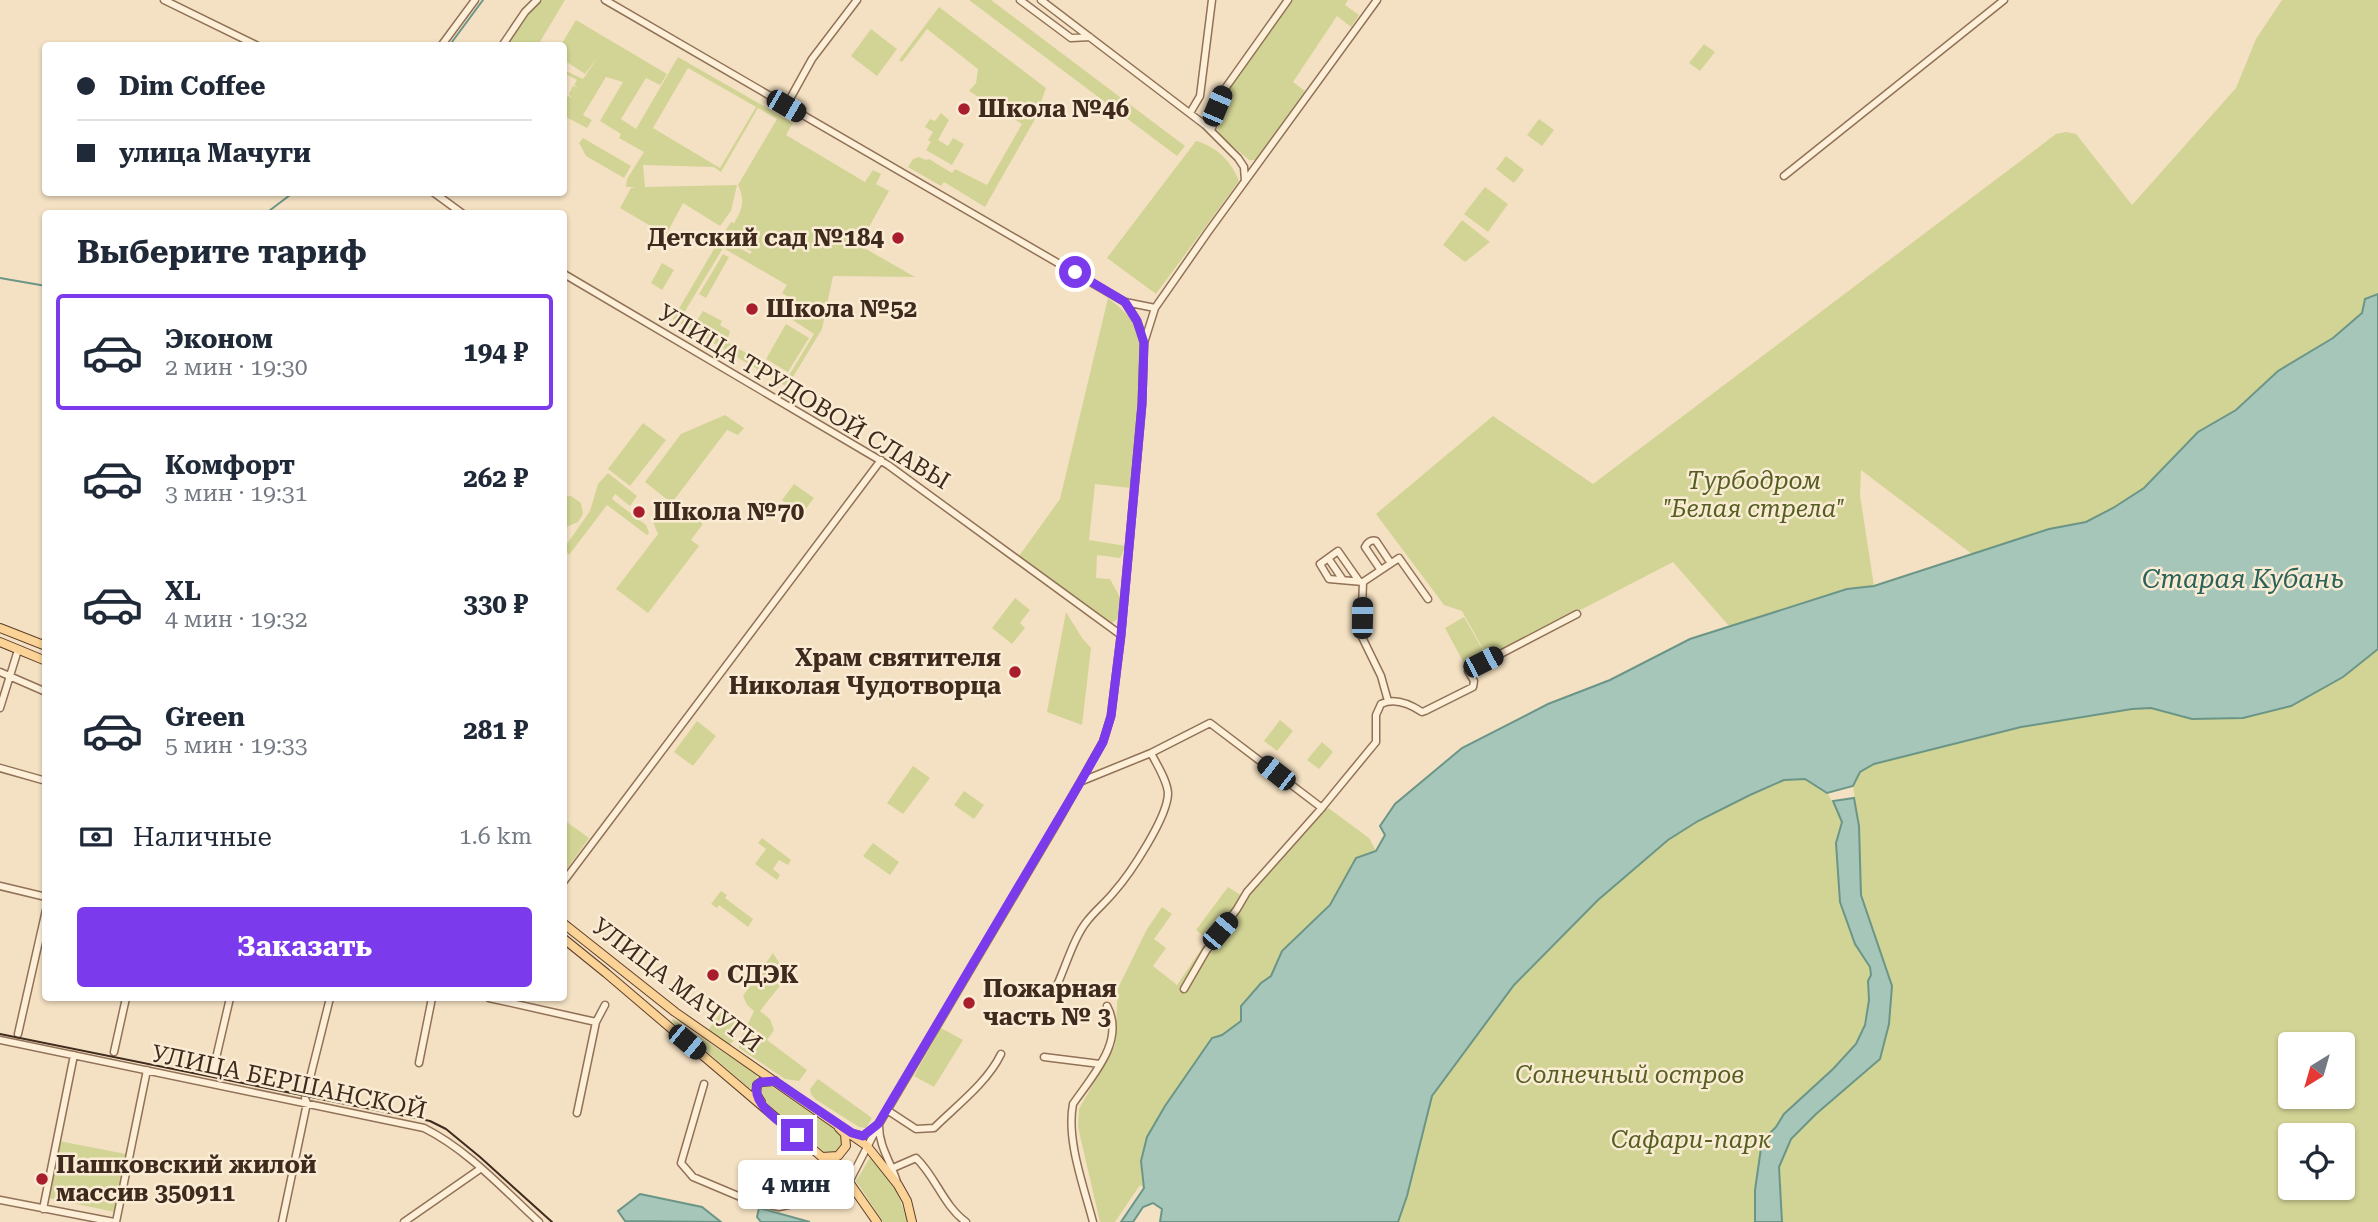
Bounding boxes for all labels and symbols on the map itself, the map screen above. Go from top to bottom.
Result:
car [1200,83,1235,129]
car [763,86,810,126]
place label: Школа №46 [978,95,1129,123]
marker: Школа №46 [956,101,972,117]
place label: Детский сад №184 [647,224,885,252]
marker: Детский сад №184 [890,230,906,246]
route start [1059,256,1091,288]
place label: Школа №52 [766,295,917,323]
street label: УЛИЦА ТРУДОВОЙ СЛАВЫ [653,298,956,495]
marker: Школа №52 [744,301,760,317]
park label: Турбодром "Белая стрела" [1663,467,1845,523]
place label: Школа №70 [653,498,804,526]
marker: Школа №70 [631,504,647,520]
water label: Старая Кубань [2142,564,2344,594]
car [1352,597,1373,639]
car [1460,643,1507,681]
place label: Храм святителя Николая Чудотворца [729,644,1001,700]
marker: Храм святителя Николая Чудотворца [1007,664,1023,680]
car [1253,752,1300,794]
car [1199,908,1242,954]
street label: УЛИЦА МАЧУГИ [587,912,767,1058]
place label: СДЭК [727,961,799,989]
marker: СДЭК [705,967,721,983]
place label: Пожарная часть № 3 [983,975,1117,1031]
marker: Пожарная часть № 3 [961,995,977,1011]
car [665,1020,710,1064]
north arrow [2278,1032,2356,1110]
street label: УЛИЦА БЕРШАНСКОЙ [149,1038,429,1125]
park label: Солнечный остров [1515,1061,1745,1089]
route end [781,1119,813,1151]
park label: Сафари-парк [1611,1126,1772,1154]
place label: Пашковский жилой массив 350911 [56,1151,317,1207]
callout: 4 мин [739,1160,855,1208]
marker: Пашковский жилой массив 350911 [34,1171,50,1187]

